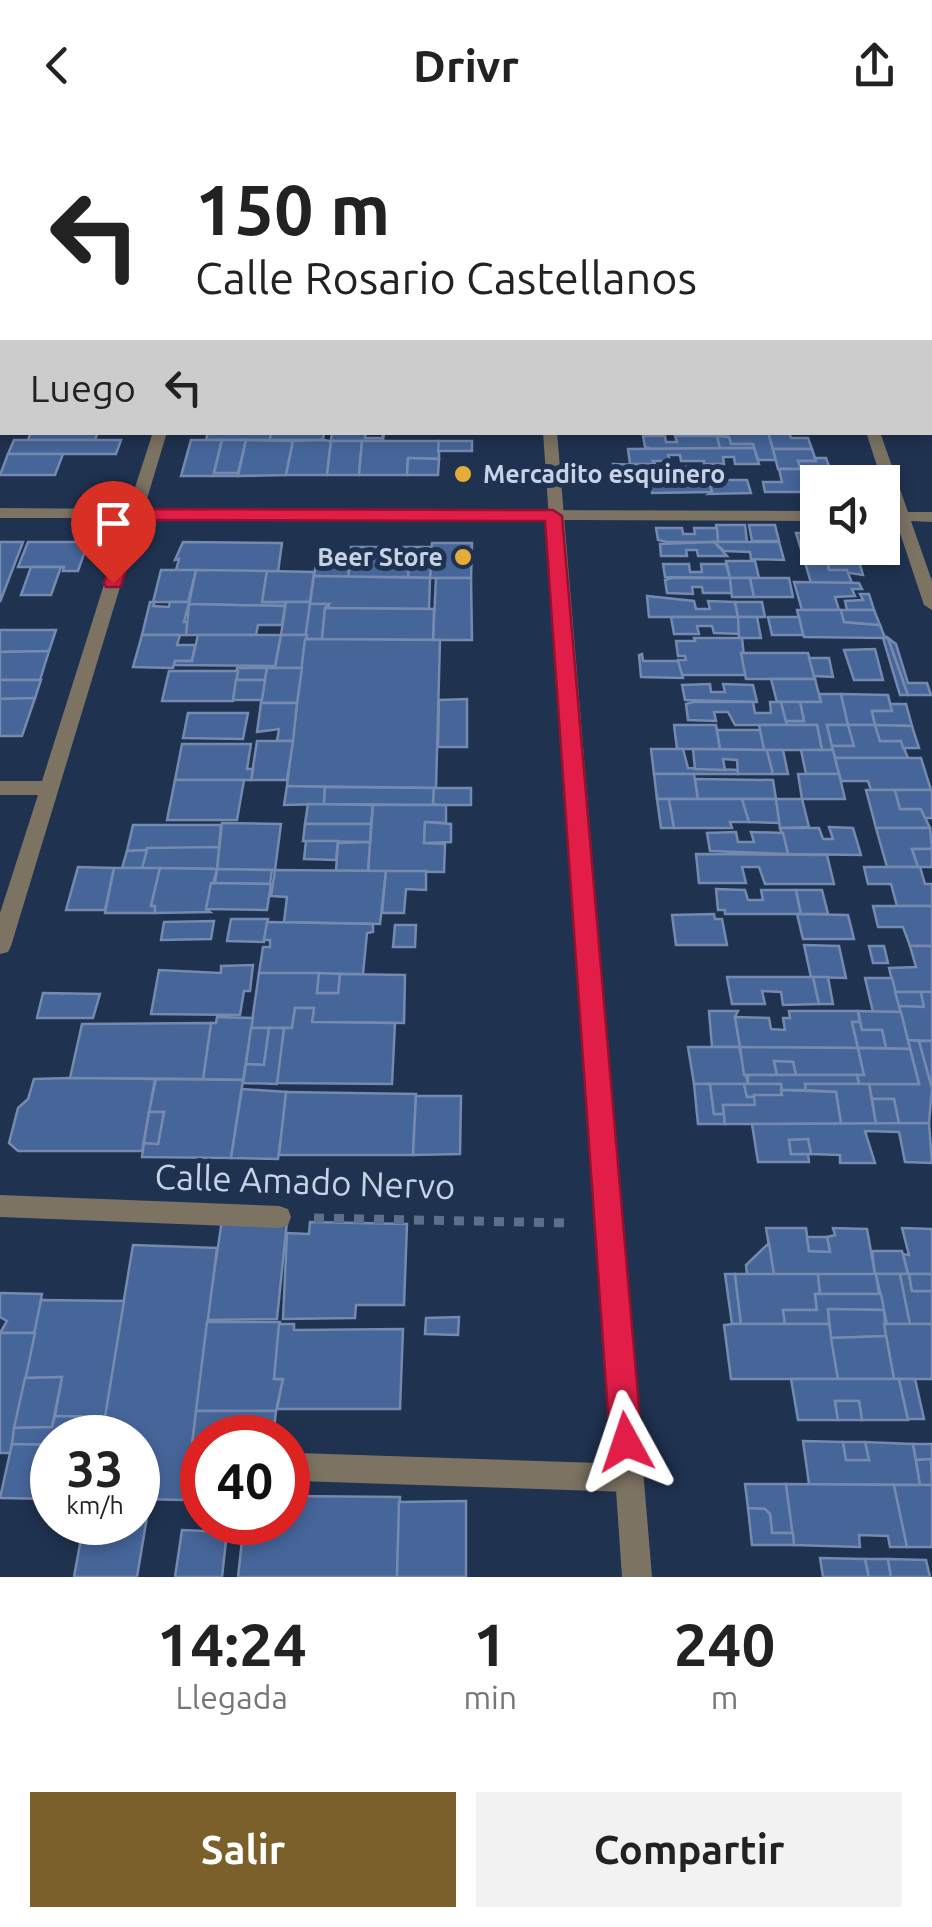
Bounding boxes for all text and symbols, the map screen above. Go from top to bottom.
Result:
icon: back [30,38,85,93]
icon: share [847,38,902,93]
text: Drivr [413,40,519,91]
icon: left [30,170,160,300]
text: 150 m [195,170,390,248]
text: Calle Rosario Castellanos [195,252,697,303]
icon: left [156,360,211,415]
text: Luego [30,367,136,409]
place label: Mercadito esquinero [483,460,725,488]
marker: Mercadito esquinero [452,463,474,485]
map controls [800,465,900,565]
button: sound [800,465,900,565]
pin [71,481,156,584]
icon: arrive [86,496,141,551]
place label: Beer Store [317,543,443,571]
marker: Beer Store [452,546,474,568]
street label: Calle Amado Nervo [154,1156,456,1206]
position arrow [574,1390,678,1494]
speed limit sign: 40 [180,1415,310,1545]
text: 33 [67,1440,123,1496]
text: km/h [66,1491,124,1519]
text: 14:24 [157,1610,307,1677]
text: 1 [473,1610,507,1677]
text: 240 [674,1610,775,1677]
text: Llegada [176,1679,288,1715]
text: min [463,1679,517,1715]
text: m [711,1679,738,1715]
button: Salir [30,1792,456,1907]
button: Compartir [476,1792,902,1907]

